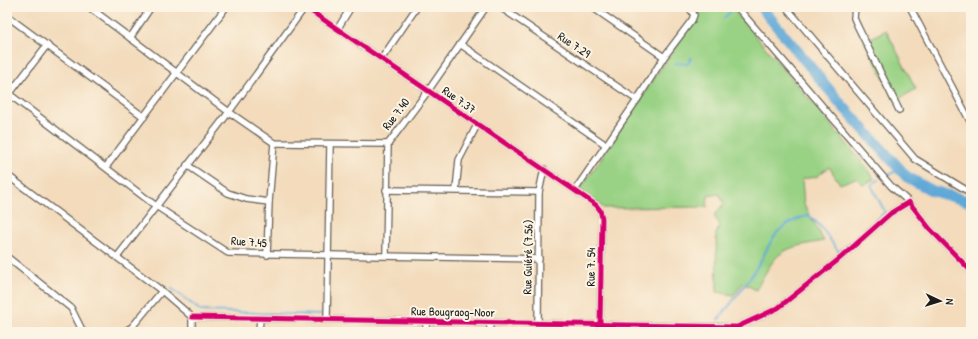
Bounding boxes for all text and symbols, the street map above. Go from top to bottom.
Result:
street label: Rue 7.29 [554,27,595,62]
street label: Rue 7.37 [439,82,480,117]
street label: Rue 7.40 [378,94,413,133]
street label: Rue Guiéré (7.56) [518,219,537,294]
street label: Rue 7.45 [231,232,268,251]
street label: Rue 7. 54 [582,247,599,286]
north arrow [920,281,960,321]
text: N [943,298,957,305]
street label: Rue Bougraog-Noor [411,302,495,321]

